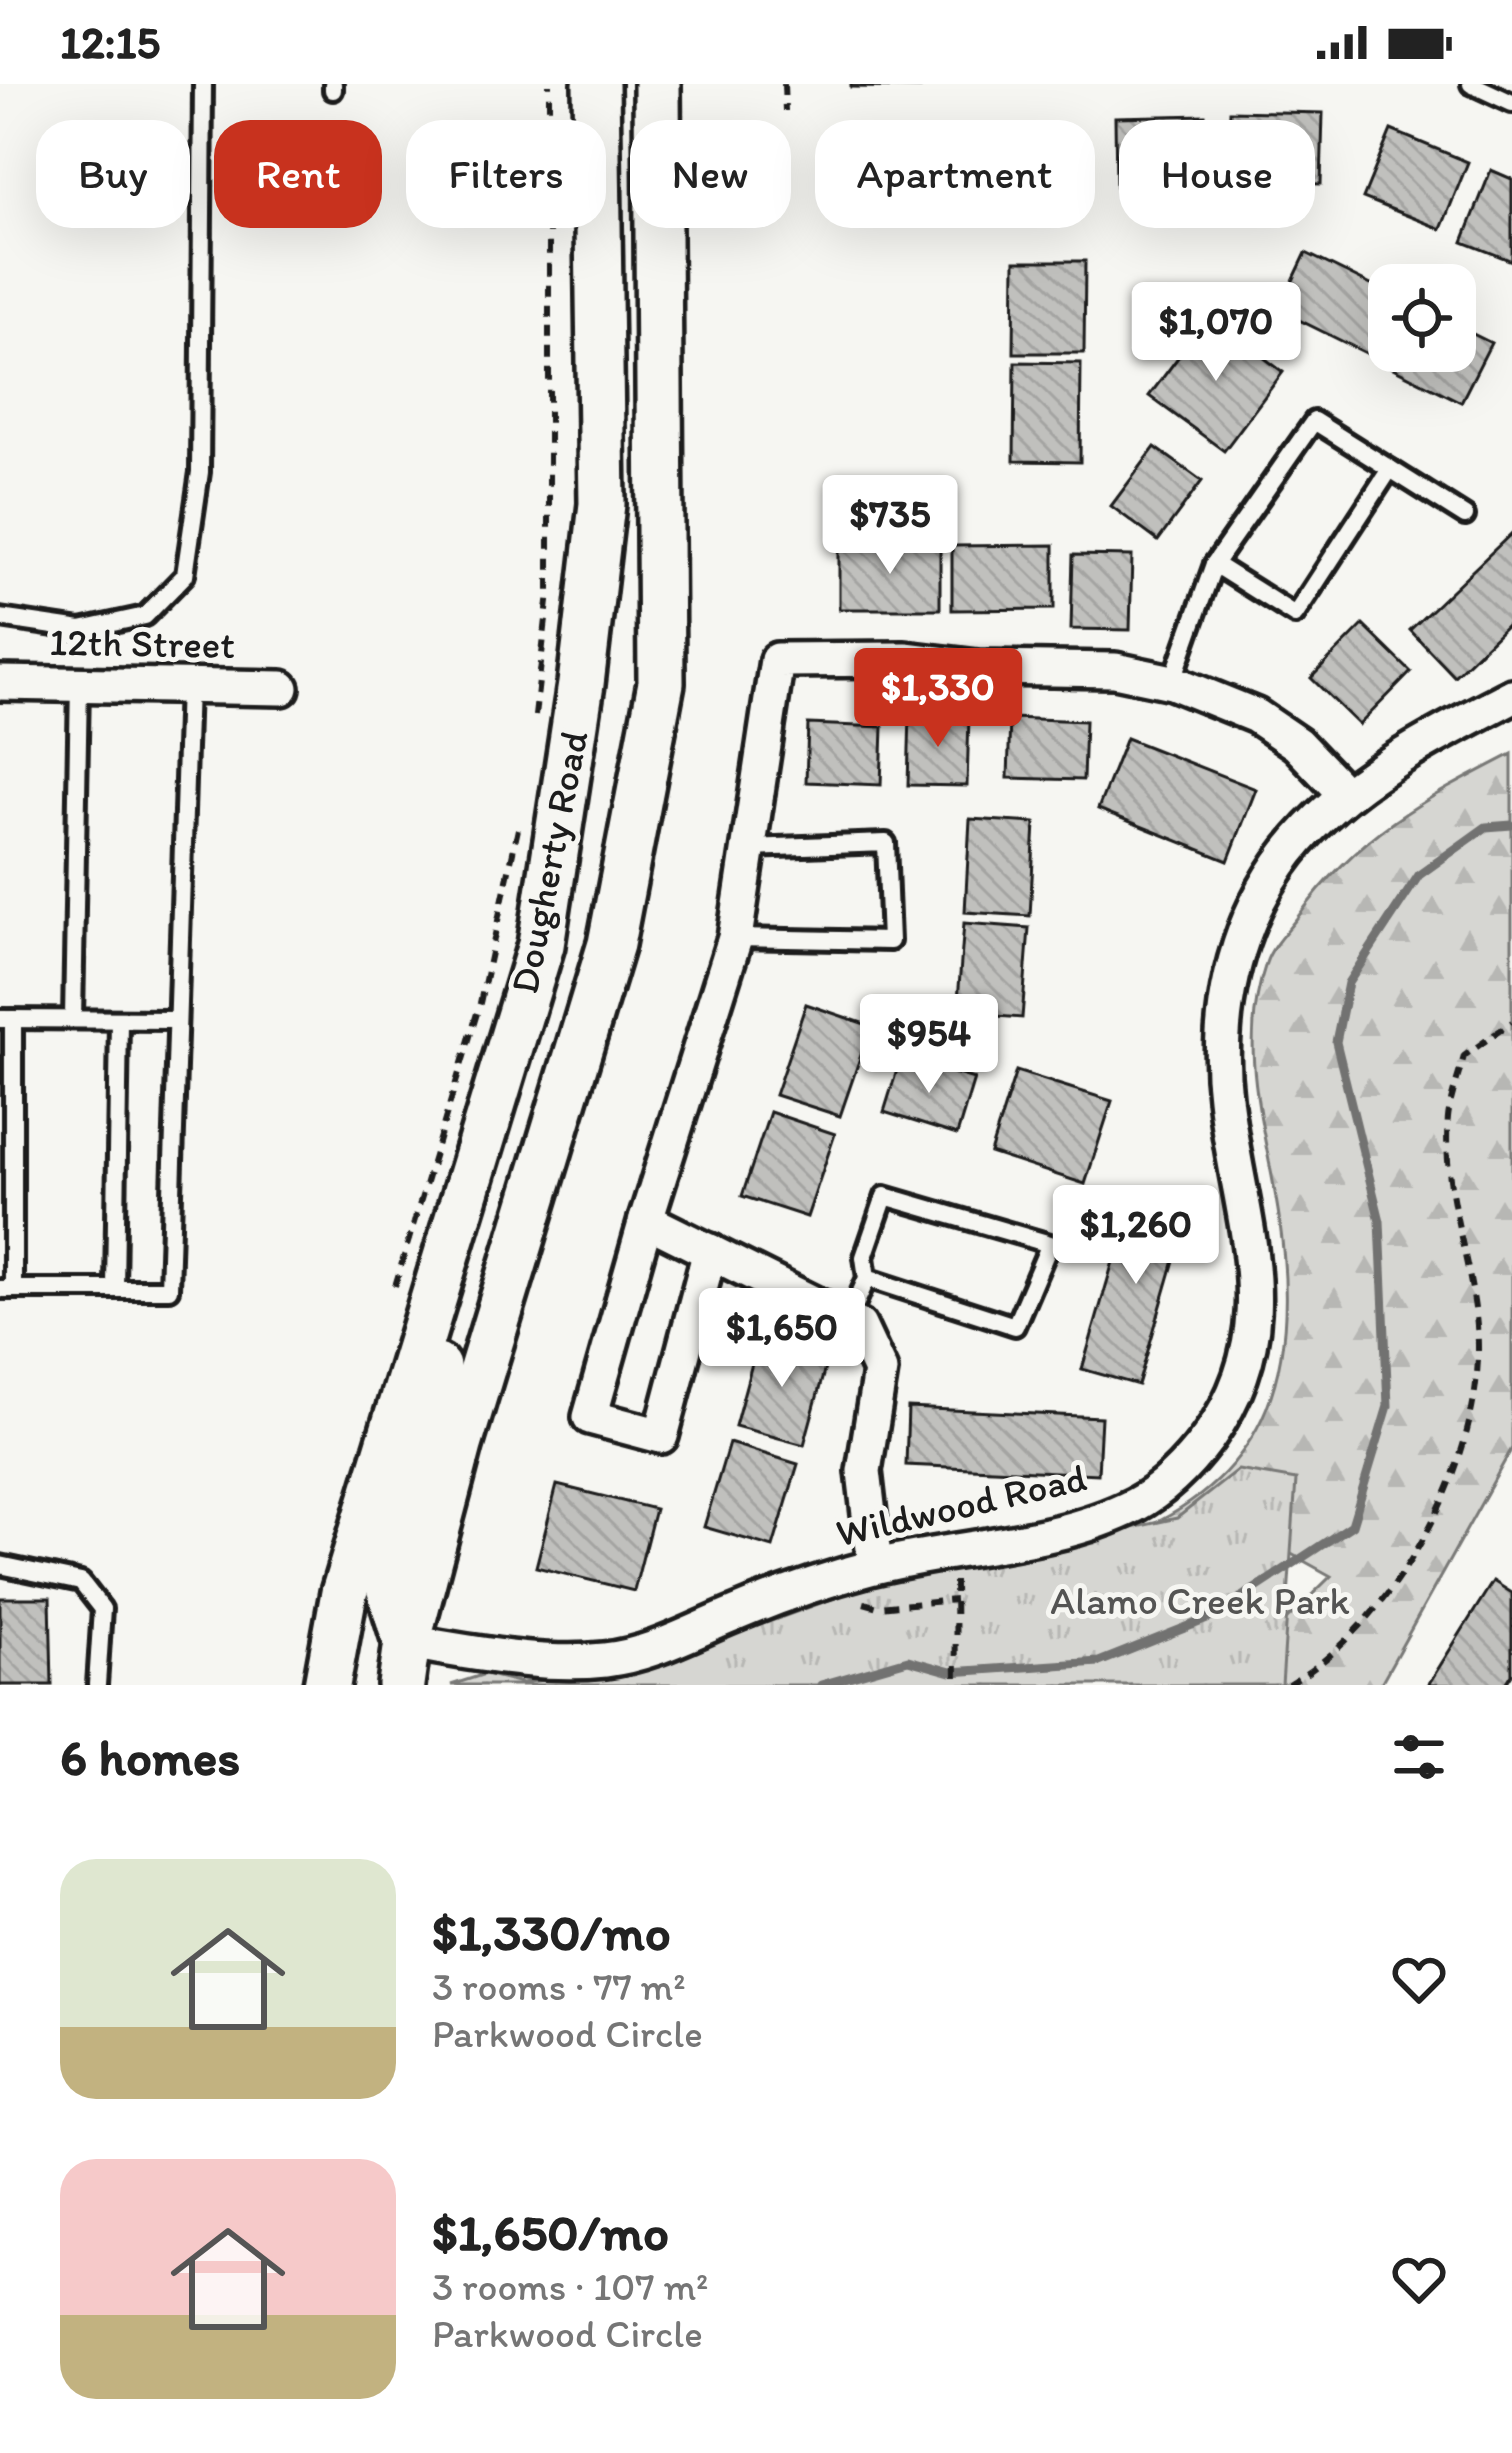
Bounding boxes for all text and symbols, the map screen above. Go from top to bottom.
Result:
text: 12:15 [60,15,160,69]
chip: Buy [36,120,190,228]
chip: Rent [214,120,382,228]
chip: Filters [406,120,606,228]
chip: New [630,120,791,228]
chip: Apartment [815,120,1095,228]
chip: House [1119,120,1315,228]
map controls [1368,264,1476,372]
button: locate [1368,264,1476,372]
pin: $1,070 [1118,282,1314,384]
text: $1,070 [1159,297,1273,344]
pin: $735 [819,475,961,577]
text: $735 [850,490,930,537]
street label: 12th Street [49,618,235,668]
pin: $1,330 [840,648,1036,750]
text: $1,330 [881,663,995,710]
street label: Dougherty Road [500,727,598,997]
pin: $954 [858,994,1000,1096]
text: $954 [887,1009,971,1056]
pin: $1,260 [1038,1185,1234,1287]
text: $1,260 [1080,1200,1192,1247]
pin: $1,650 [684,1288,880,1390]
text: $1,650 [726,1303,838,1350]
street label: Wildwood Road [831,1453,1091,1557]
park label: Alamo Creek Park [1050,1577,1350,1624]
icon: filters [1386,1724,1452,1790]
text: 6 homes [60,1727,240,1788]
text: $1,330/mo [432,1902,671,1963]
icon: home [156,1907,300,2051]
icon: heart [1386,1946,1452,2012]
text: 3 rooms · 77 m² [432,1963,686,2010]
text: Parkwood Circle [432,2010,703,2057]
text: $1,650/mo [432,2202,669,2263]
icon: home [156,2207,300,2351]
icon: heart [1386,2246,1452,2312]
text: 3 rooms · 107 m² [432,2263,708,2310]
text: Parkwood Circle [432,2310,703,2357]

